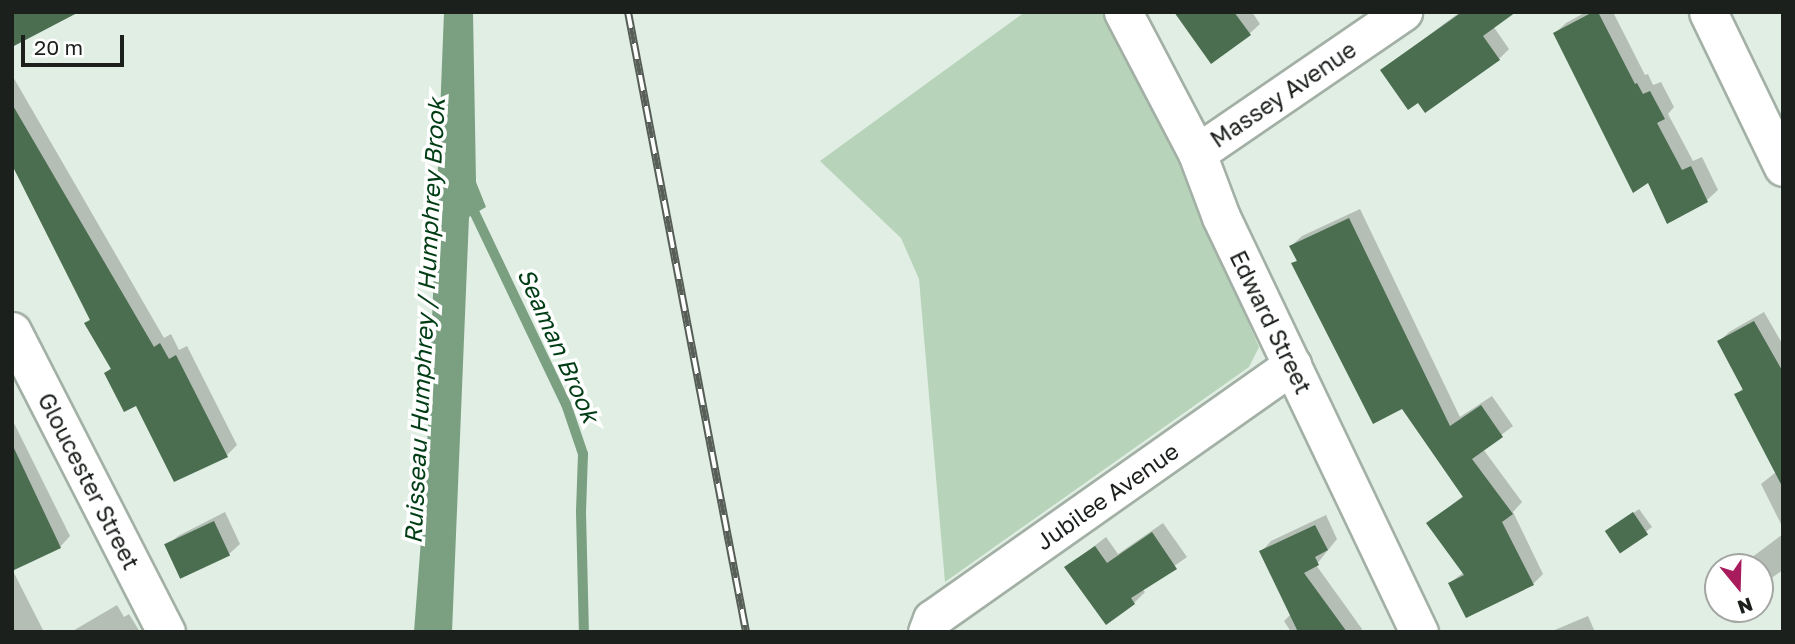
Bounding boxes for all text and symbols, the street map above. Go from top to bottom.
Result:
scale bar [24,21,128,65]
text: 20 m [34,34,83,60]
street label: Massey Avenue [1205,35,1361,153]
water label: Ruisseau Humphrey / Humphrey Brook [398,97,450,545]
street label: Edward Street [1224,246,1318,398]
water label: Seaman Brook [512,263,606,427]
street label: Gloucester Street [33,388,145,574]
street label: Jubilee Avenue [1030,437,1184,555]
north arrow [1704,553,1774,623]
text: N [1735,593,1756,620]

